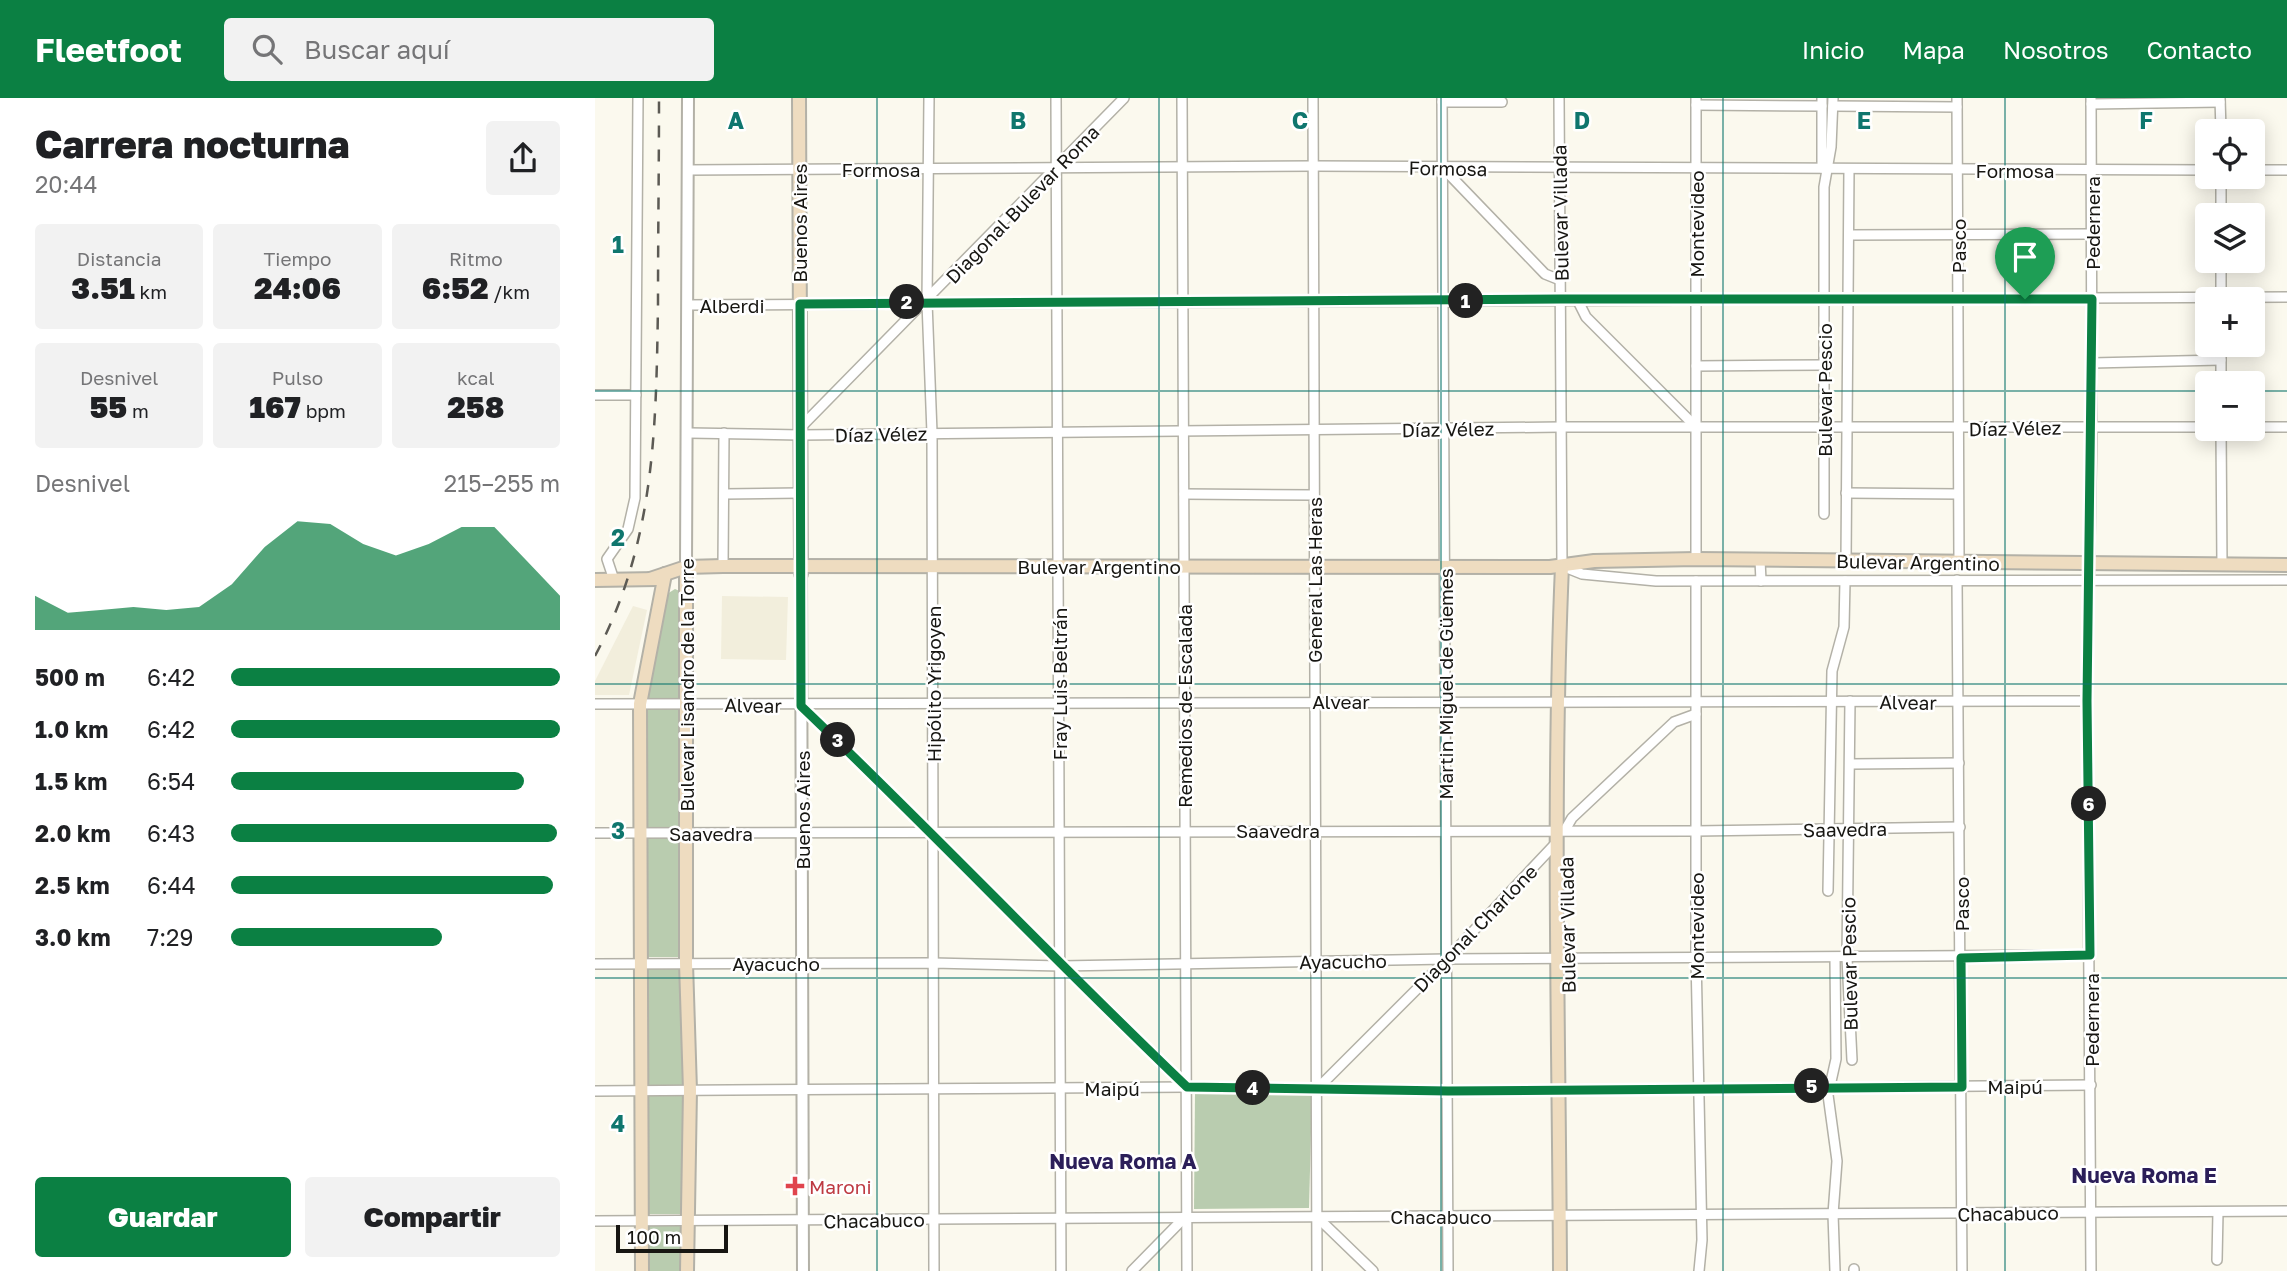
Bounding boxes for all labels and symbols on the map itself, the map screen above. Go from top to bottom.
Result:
text: A [728,106,745,134]
text: C [1292,106,1308,134]
text: D [1574,106,1590,134]
text: E [1857,106,1871,134]
text: F [2139,106,2153,134]
street label: Diagonal Bulevar Roma [941,120,1103,288]
street label: Bulevar Villada [1547,144,1573,282]
street label: Formosa [1408,156,1488,180]
street label: Formosa [842,158,920,181]
street label: Formosa [1976,159,2054,182]
street label: Buenos Aires [788,163,811,283]
street label: Montevideo [1685,170,1708,278]
street label: Pedernera [2081,176,2104,270]
street label: Pasco [1947,219,1970,273]
pin [1995,227,2055,299]
text: 1 [612,230,624,258]
pin: 2 [889,284,925,320]
pin: 1 [1449,284,1483,318]
street label: Alberdi [699,294,765,317]
street label: Bulevar Pescio [1813,323,1836,457]
street label: Díaz Vélez [1968,416,2062,440]
street label: Díaz Vélez [1401,417,1495,441]
street label: Díaz Vélez [834,422,928,446]
street label: General Las Heras [1303,497,1326,663]
text: 2 [611,523,625,551]
street label: Bulevar Argentino [1836,549,2000,575]
street label: Bulevar Argentino [1017,555,1181,578]
street label: Bulevar Lisandro de la Torre [675,558,698,812]
street label: Martin Miguel de Güemes [1434,568,1457,800]
street label: Remedios de Escalada [1173,604,1196,808]
street label: Hipólito Yrigoyen [922,606,945,762]
street label: Fray Luis Beltrán [1048,608,1071,760]
street label: Alvear [1312,690,1370,713]
street label: Alvear [1879,690,1938,714]
street label: Alvear [724,693,783,717]
pin: 3 [821,722,855,758]
street label: Buenos Aires [791,750,814,870]
pin: 6 [2071,786,2107,822]
text: 3 [611,816,625,844]
street label: Saavedra [1803,817,1887,841]
street label: Saavedra [1236,819,1320,842]
street label: Saavedra [669,822,753,845]
street label: Bulevar Villada [1554,856,1580,994]
street label: Diagonal Charlone [1408,860,1542,996]
street label: Montevideo [1685,872,1708,980]
street label: Pasco [1950,877,1973,931]
street label: Bulevar Pescio [1836,897,1862,1031]
street label: Ayacucho [1299,949,1387,973]
street label: Ayacucho [732,952,820,975]
street label: Pedernera [2080,973,2103,1067]
pin: 5 [1795,1068,1829,1104]
pin: 4 [1235,1070,1271,1105]
street label: Maipú [1987,1075,2043,1098]
street label: Maipú [1084,1077,1140,1100]
text: 4 [611,1109,625,1137]
district label: Nueva Roma A [1049,1148,1197,1174]
district label: Nueva Roma E [2071,1162,2217,1188]
place label: Maroni [809,1175,871,1198]
marker: Maroni [787,1178,803,1194]
street label: Chacabuco [1957,1201,2059,1225]
street label: Chacabuco [1390,1205,1492,1228]
street label: Chacabuco [823,1208,925,1232]
scale bar [616,1222,728,1254]

